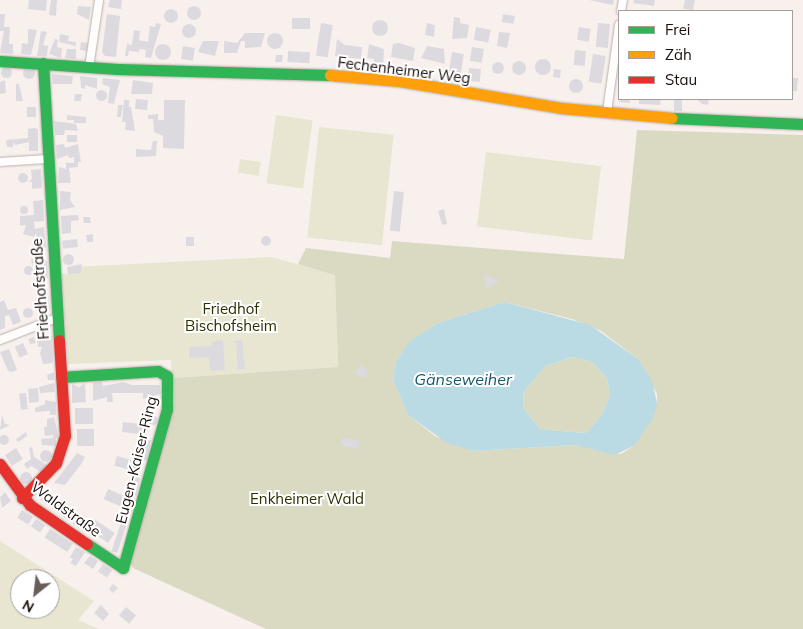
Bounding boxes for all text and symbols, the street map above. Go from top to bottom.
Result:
legend [618,10,793,100]
text: Frei [665,20,690,39]
text: Zäh [665,45,692,64]
street label: Fechenheimer Weg [337,53,471,87]
text: Stau [665,70,697,89]
street label: Friedhofstraße [27,238,53,340]
park label: Friedhof Bischofsheim [185,299,277,334]
water label: Gänseweiher [414,369,512,389]
street label: Eugen-Kaiser-Ring [111,394,161,526]
street label: Waldstraße [28,478,104,540]
park label: Enkheimer Wald [250,490,364,508]
north arrow [10,569,60,619]
text: N [19,596,37,617]

